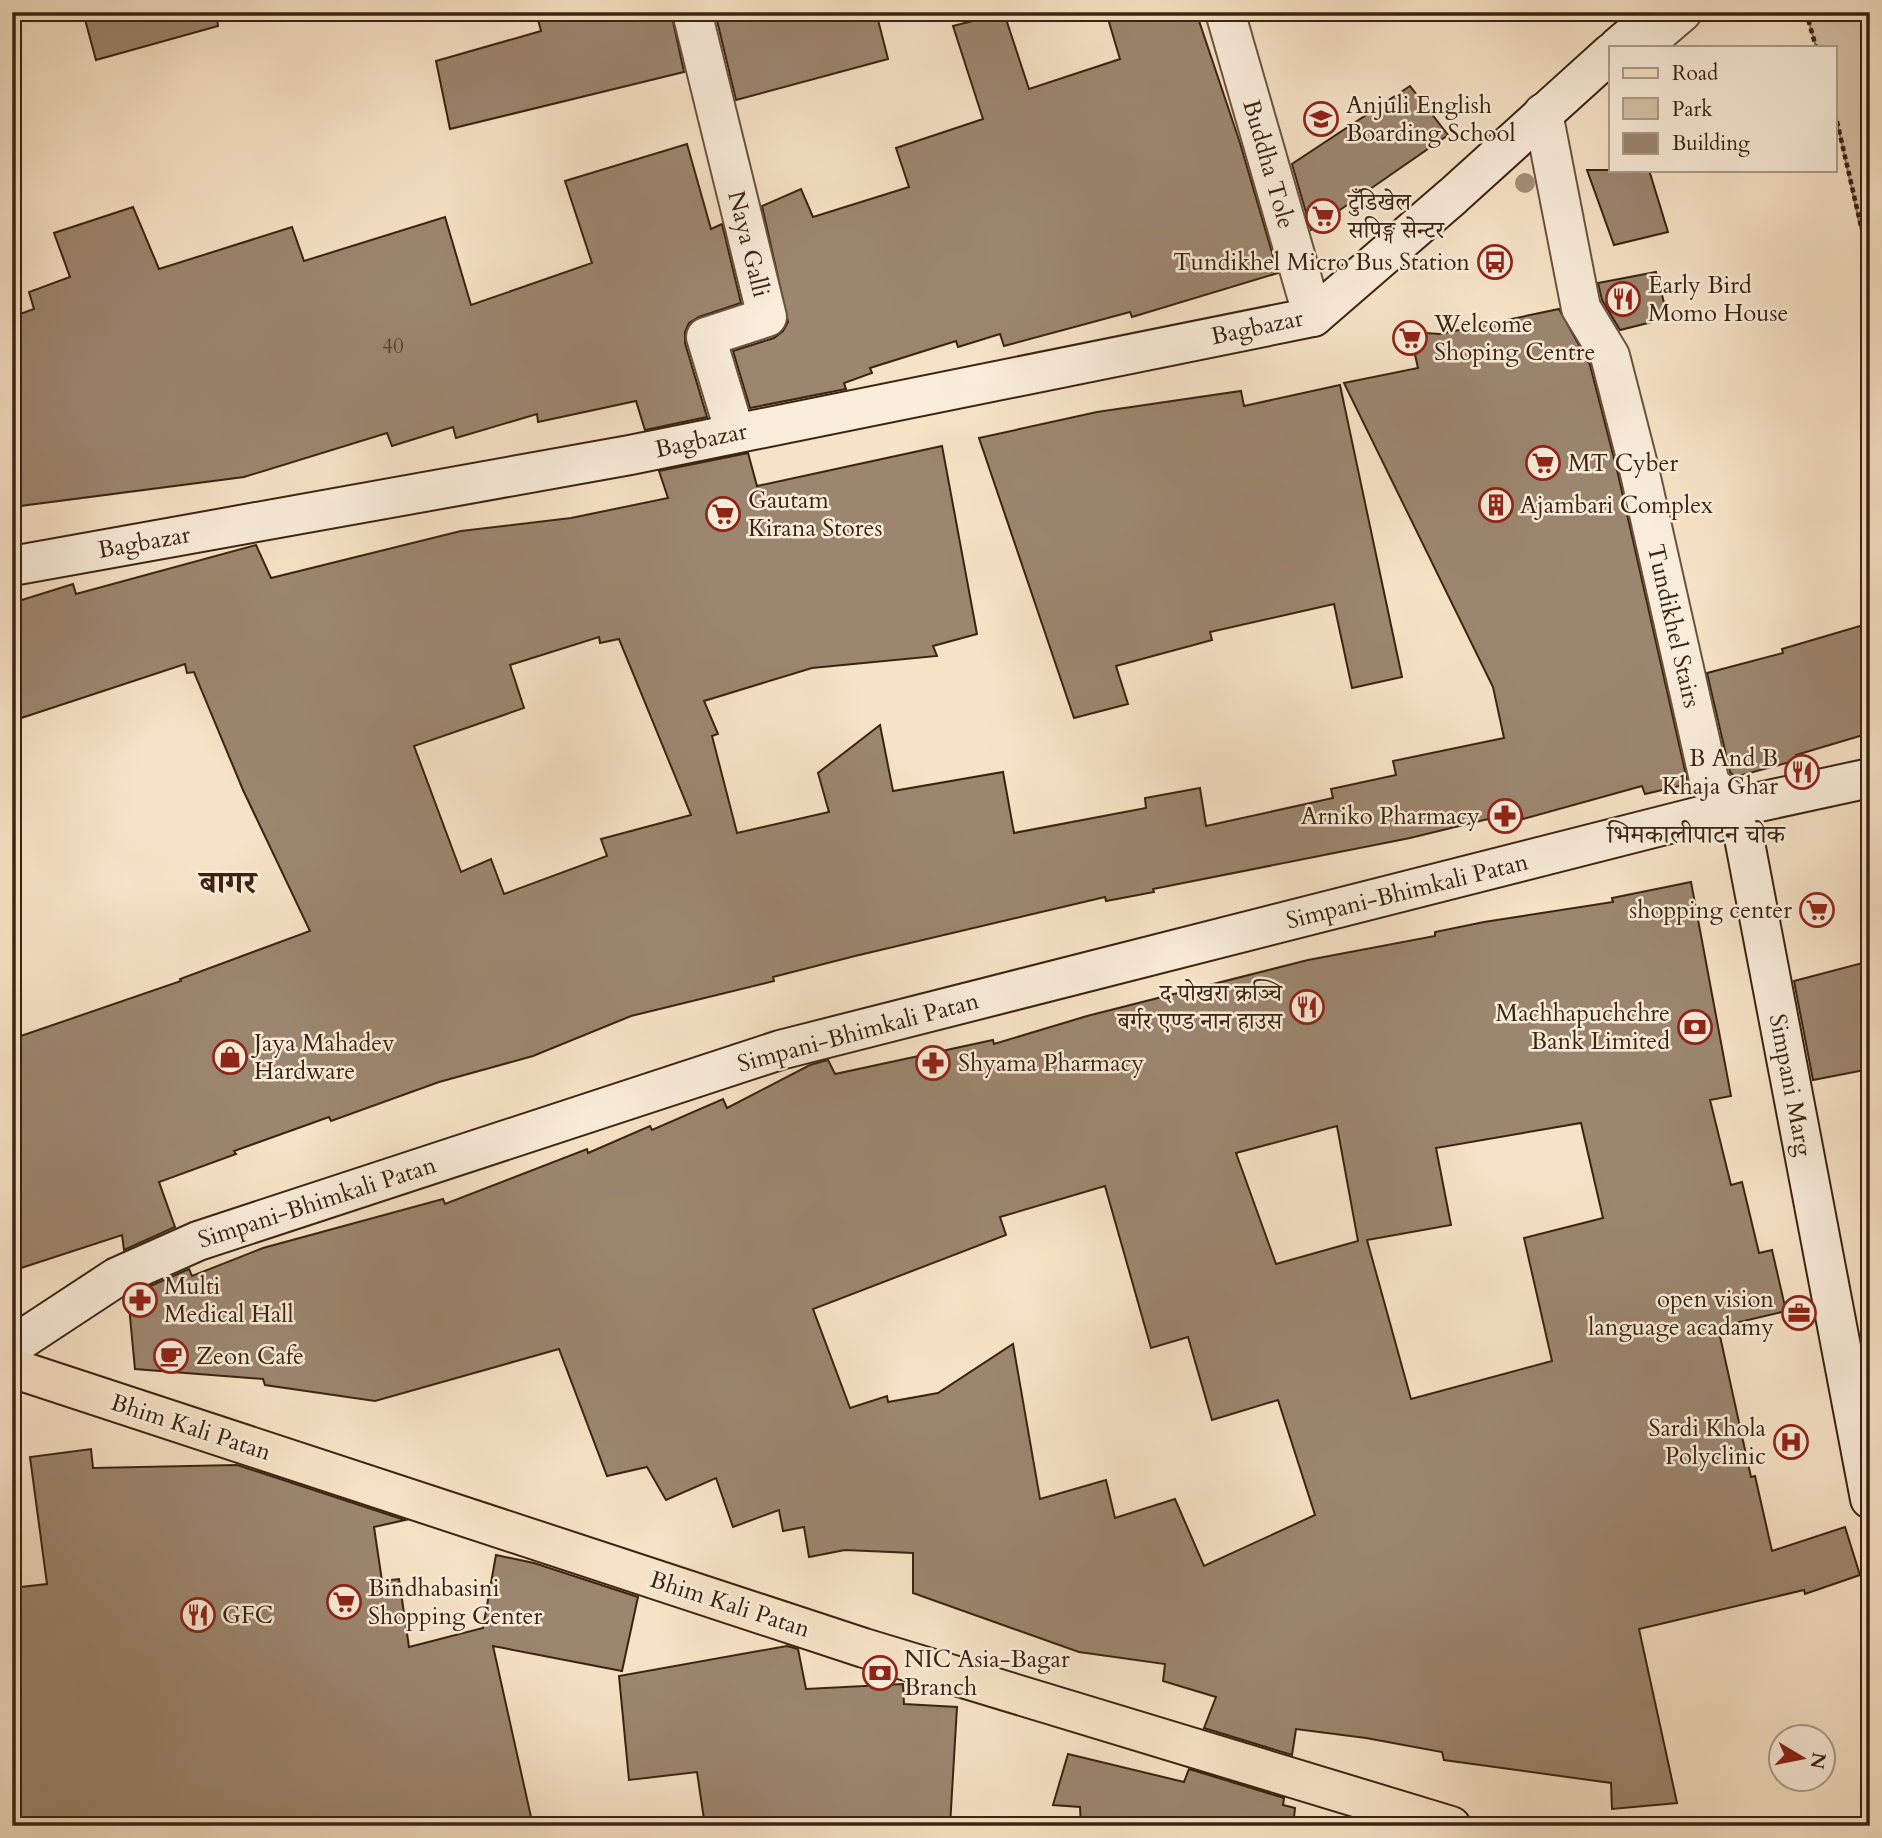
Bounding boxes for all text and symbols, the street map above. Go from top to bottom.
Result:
legend [1609,46,1836,172]
text: Road [1672,59,1718,88]
place label: Anjuli English Boarding School [1346,89,1516,150]
text: Park [1672,95,1713,124]
street label: Buddha Tole [1234,96,1303,232]
school or university icon: Anjuli English Boarding School [1302,100,1340,138]
text: Building [1672,129,1750,158]
place label: टुँडिखेल सपिङ्ग सेन्टर [1347,186,1445,247]
street label: Naya Galli [719,187,778,301]
supermarket icon: टुँडिखेल सपिङ्ग सेन्टर [1304,197,1342,235]
bus stop icon: Tundikhel Micro Bus Station [1476,243,1514,281]
place label: Tundikhel Micro Bus Station [1173,246,1470,279]
place label: Early Bird Momo House [1648,269,1788,330]
restaurant icon: Early Bird Momo House [1604,280,1642,318]
street label: Bagbazar [1208,302,1306,353]
place label: Welcome Shoping Centre [1433,308,1595,369]
supermarket icon: Welcome Shoping Centre [1391,319,1429,357]
house number: 40 [382,332,404,361]
street label: Bagbazar [652,415,750,466]
supermarket icon: MT Cyber [1524,444,1562,482]
place label: MT Cyber [1568,447,1678,480]
place label: Gautam Kirana Stores [748,484,882,545]
building icon: Ajambari Complex [1477,486,1515,524]
place label: Ajambari Complex [1520,489,1713,522]
supermarket icon: Gautam Kirana Stores [704,495,742,533]
street label: Bagbazar [95,518,193,567]
street label: Tundikhel Stairs [1639,541,1708,711]
place label: B And B Khaja Ghar [1662,742,1778,803]
restaurant icon: B And B Khaja Ghar [1783,753,1821,791]
pharmacy icon: Arniko Pharmacy [1486,797,1524,835]
place label: Arniko Pharmacy [1301,800,1480,833]
district label: भिमकालीपाटन चोक [1605,817,1787,852]
street label: Simpani-Bhimkali Patan [1283,845,1532,938]
district label: बागर [198,861,259,905]
supermarket icon: shopping center [1798,891,1836,929]
place label: shopping center [1629,894,1792,927]
place label: द पोखरा क्रञ्चि बर्गर एण्ड नान हाउस [1117,977,1283,1038]
street label: Simpani-Bhimkali Patan [734,984,983,1081]
restaurant icon: द पोखरा क्रञ्चि बर्गर एण्ड नान हाउस [1288,988,1326,1026]
place label: Machhapuchchre Bank Limited [1496,997,1670,1058]
bank icon: Machhapuchchre Bank Limited [1676,1008,1714,1046]
street label: Simpani Marg [1761,1011,1821,1160]
place label: Jaya Mahadev Hardware [251,1027,395,1088]
shop icon: Jaya Mahadev Hardware [211,1038,249,1076]
pharmacy icon: Shyama Pharmacy [914,1044,952,1082]
place label: Shyama Pharmacy [958,1047,1144,1080]
street label: Simpani-Bhimkali Patan [194,1148,441,1257]
place label: Multi Medical Hall [164,1270,294,1331]
pharmacy icon: Multi Medical Hall [121,1281,159,1319]
place label: open vision language acadamy [1588,1283,1774,1344]
office icon: open vision language acadamy [1780,1294,1818,1332]
cafe icon: Zeon Cafe [152,1337,190,1375]
place label: Zeon Cafe [196,1340,304,1373]
street label: Bhim Kali Patan [106,1386,276,1469]
place label: Sardi Khola Polyclinic [1648,1412,1767,1473]
hospital icon: Sardi Khola Polyclinic [1772,1423,1810,1461]
street label: Bhim Kali Patan [645,1563,815,1646]
place label: Bindhabasini Shopping Center [368,1572,542,1633]
supermarket icon: Bindhabasini Shopping Center [325,1583,363,1621]
restaurant icon: GFC [179,1596,217,1634]
place label: GFC [222,1599,273,1632]
place label: NIC Asia-Bagar Branch [904,1643,1070,1704]
bank icon: NIC Asia-Bagar Branch [861,1654,899,1692]
north arrow [1766,1722,1836,1792]
text: N [1803,1750,1832,1772]

